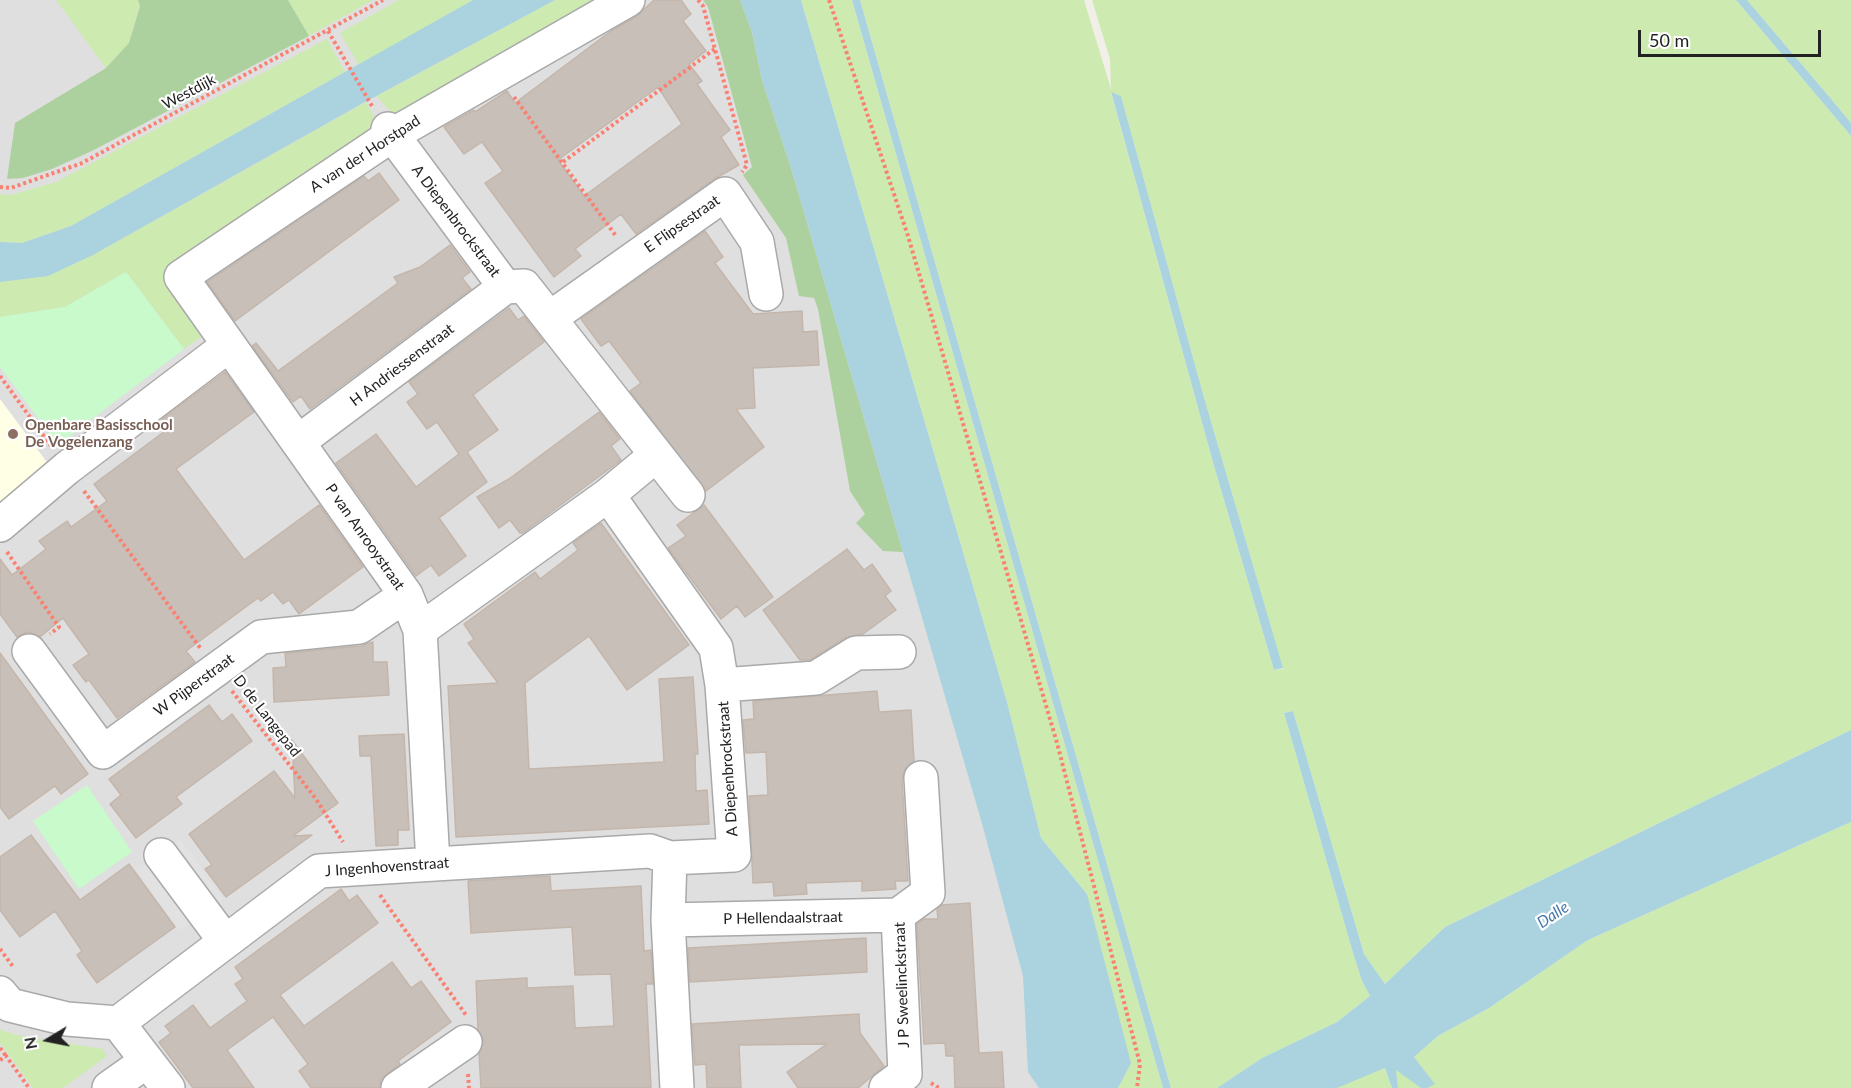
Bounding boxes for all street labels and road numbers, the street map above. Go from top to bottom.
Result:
street label: Westdijk [159,71,219,113]
street label: A van der Horstpad [306,112,424,196]
street label: A Diepenbrockstraat [408,161,504,281]
street label: E Flipsestraat [641,191,723,257]
street label: H Andriessenstraat [346,320,458,410]
street label: P van Anrooystraat [322,480,408,594]
street label: W Pijperstraat [150,650,238,720]
street label: D de Langepad [229,672,305,760]
street label: A Diepenbrockstraat [714,701,742,837]
street label: J Ingenhovenstraat [324,854,450,880]
street label: P Hellendaalstraat [723,908,843,928]
street label: J P Sweelinckstraat [891,922,913,1048]

